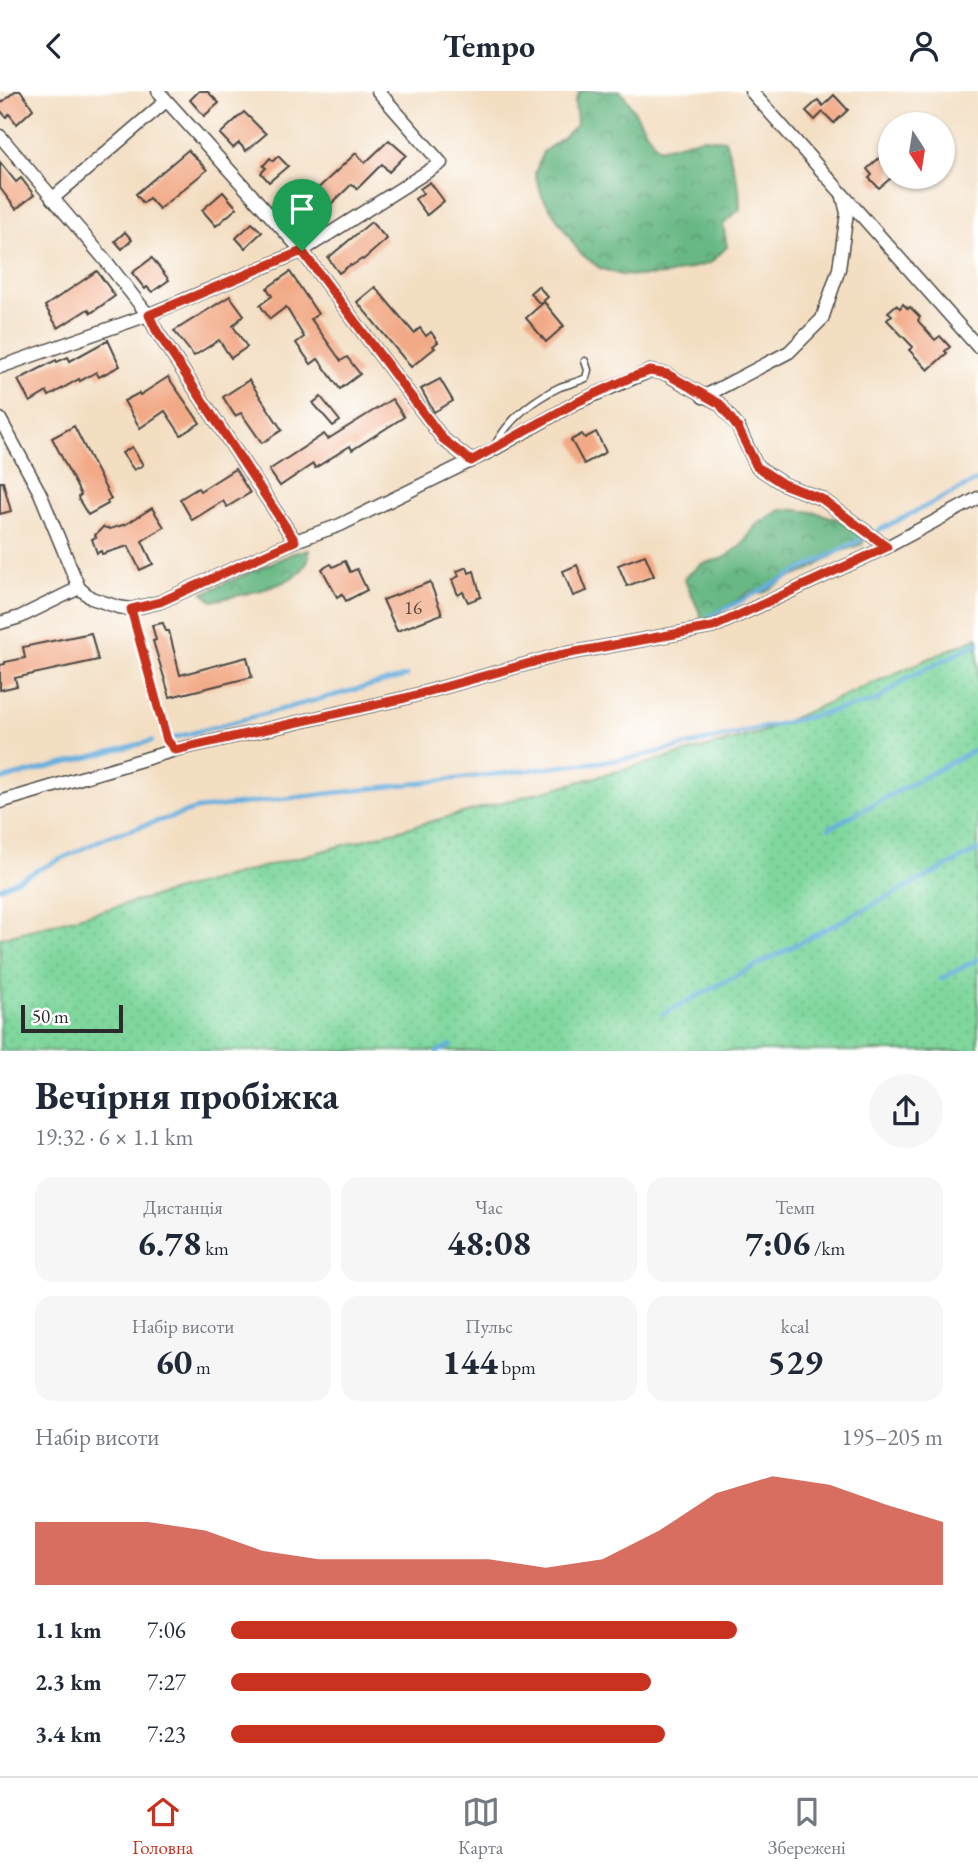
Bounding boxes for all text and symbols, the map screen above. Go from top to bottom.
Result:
text: Tempo [443,25,535,67]
icon: back [35,27,73,65]
icon: person [905,27,943,65]
north arrow [878,112,956,189]
map controls [878,112,955,189]
pin [272,179,332,251]
icon: arrive [283,190,321,228]
house number: 16 [404,595,422,620]
scale bar [21,1003,122,1034]
text: 50 m [32,1004,69,1029]
text: Вечірня пробіжка [35,1071,339,1120]
button: share [869,1074,943,1148]
text: 19:32 · 6 × 1.1 km [35,1122,193,1152]
text: Дистанція [143,1195,223,1220]
text: Час [475,1195,503,1220]
text: Темп [775,1195,815,1220]
text: 6.78 [137,1220,201,1265]
text: 48:08 [447,1220,531,1265]
text: 7:06 [745,1220,810,1265]
text: km [201,1236,229,1261]
text: /km [810,1236,845,1261]
text: Набір висоти [132,1314,234,1339]
text: Пульс [465,1314,513,1339]
text: kcal [781,1314,809,1339]
text: 60 [155,1339,192,1384]
text: 144 [442,1339,498,1384]
text: 529 [767,1339,823,1384]
text: m [192,1355,211,1380]
text: bpm [498,1355,536,1380]
text: Набір висоти [35,1422,159,1452]
text: 195–205 m [842,1422,943,1452]
text: 1.1 km [35,1615,102,1645]
text: 7:06 [147,1615,186,1645]
text: 2.3 km [35,1667,102,1697]
text: 7:27 [147,1667,186,1697]
text: 3.4 km [35,1719,102,1749]
text: 7:23 [147,1719,186,1749]
tab: Головна [132,1793,193,1860]
tab: Карта [458,1793,503,1860]
tab: Збережені [768,1793,846,1860]

